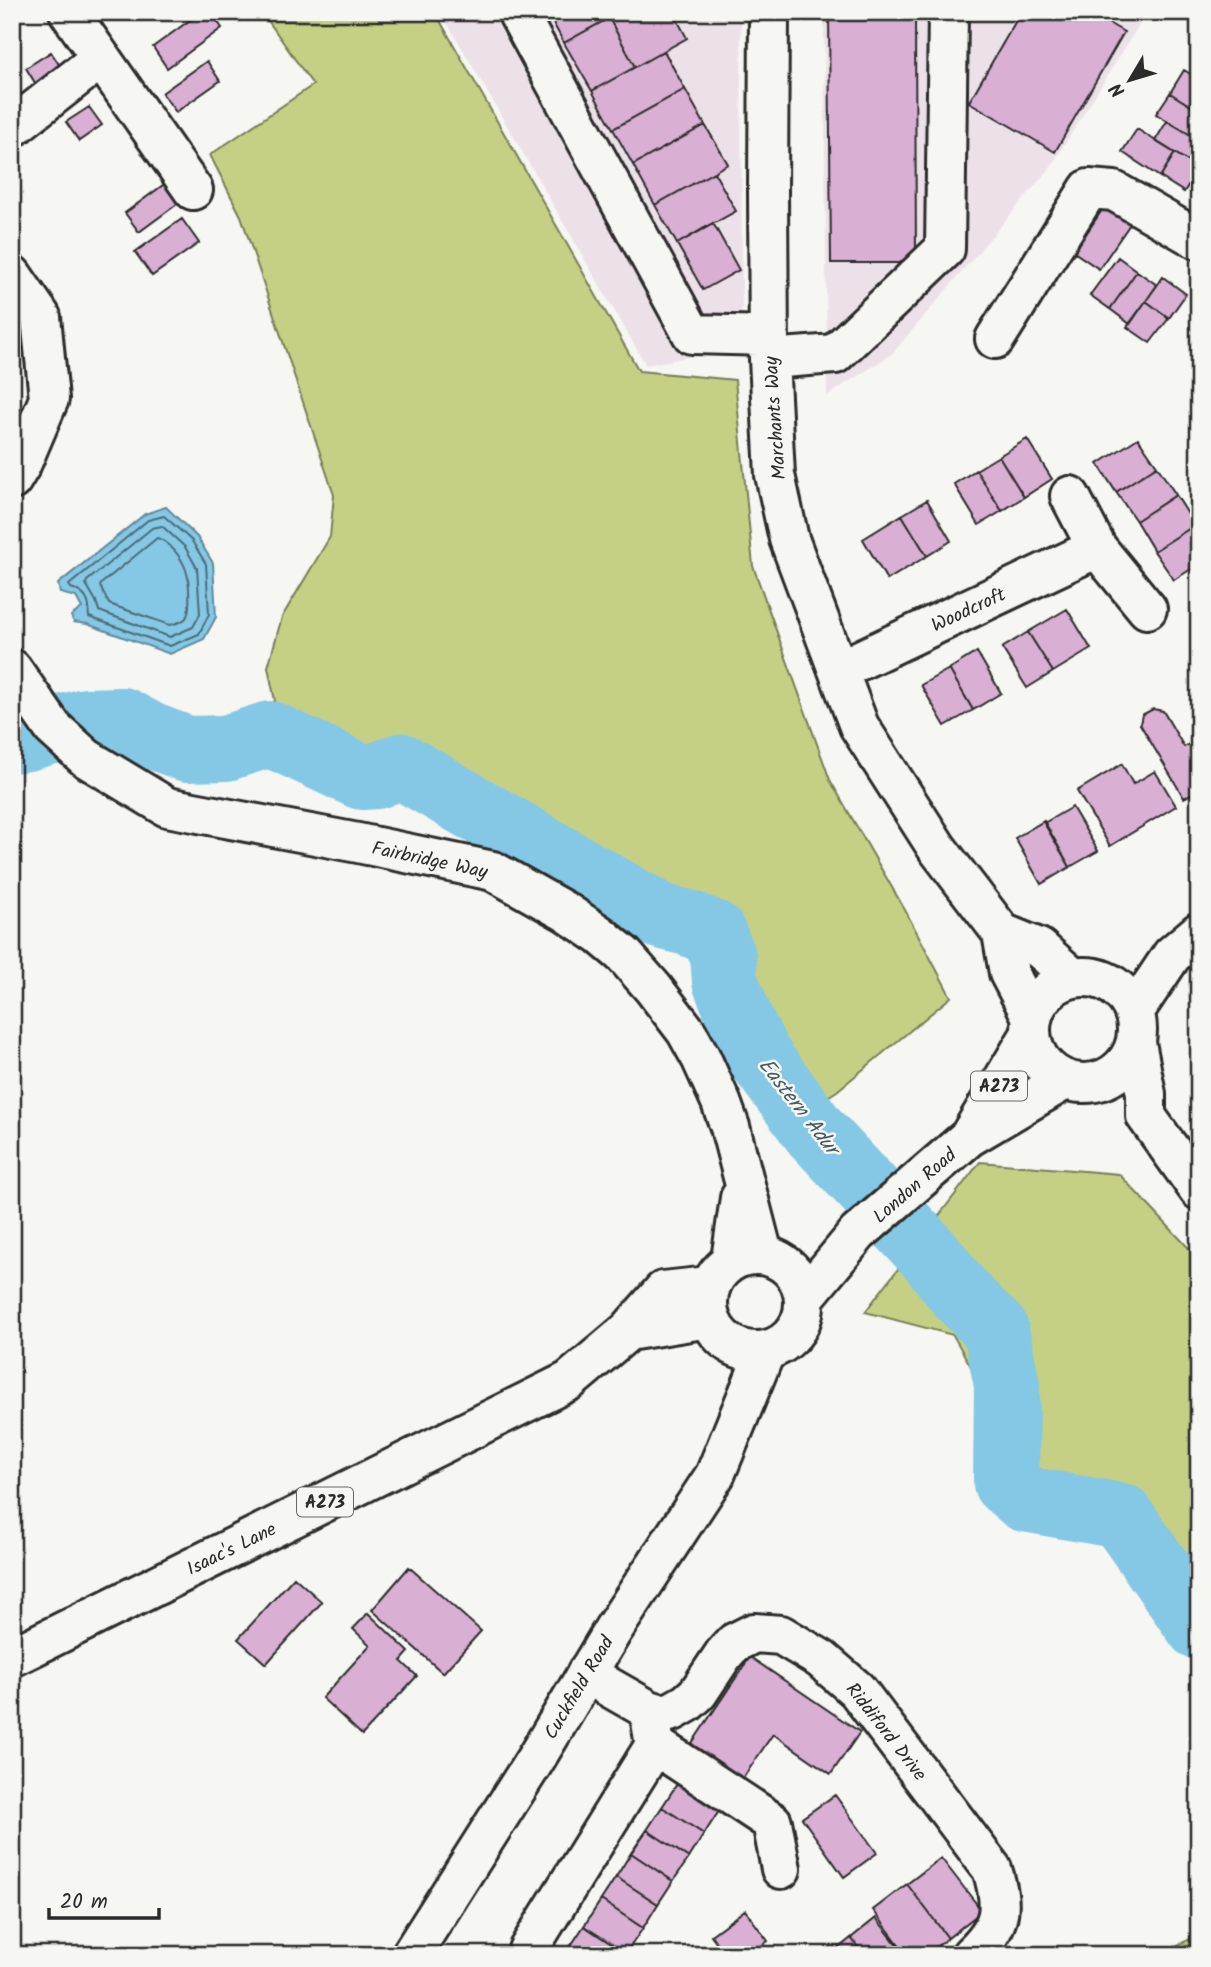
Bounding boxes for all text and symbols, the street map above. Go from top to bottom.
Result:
north arrow [1096,46,1166,116]
text: N [1103,75,1134,103]
street label: Marchants Way [757,354,795,481]
street label: Woodcroft [927,580,1012,641]
street label: Fairbridge Way [369,834,491,888]
water label: Eastern Adur [749,1051,849,1166]
road number: A273 [971,1072,1027,1100]
street label: London Road [867,1141,964,1232]
road number: A273 [297,1488,353,1517]
street label: Isaac's Lane [182,1515,282,1584]
street label: Cuckfield Road [537,1630,623,1746]
street label: Riddiford Drive [837,1677,934,1788]
scale bar [49,1876,159,1920]
text: 20 m [60,1886,108,1919]

